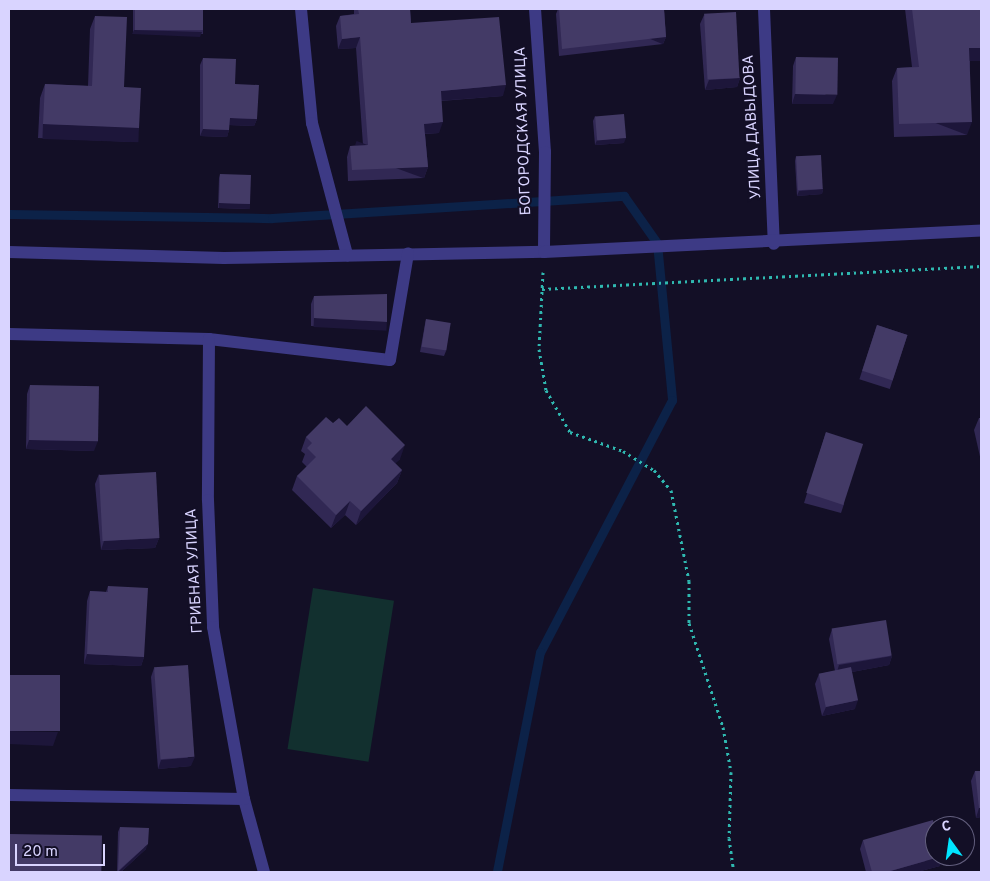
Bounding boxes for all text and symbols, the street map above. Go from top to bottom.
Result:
street label: БОГОРОДСКАЯ УЛИЦА [512,46,536,216]
street label: УЛИЦА ДАВЫДОВА [740,54,766,200]
street label: ГРИБНАЯ УЛИЦА [183,508,207,634]
north arrow [925,816,975,866]
text: С [940,818,953,836]
scale bar [18,834,108,866]
text: 20 m [23,843,58,862]

